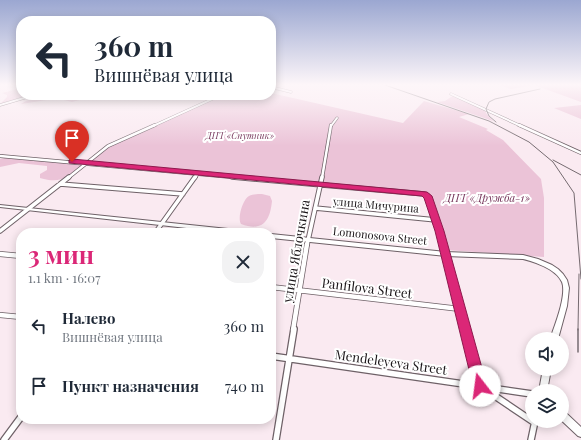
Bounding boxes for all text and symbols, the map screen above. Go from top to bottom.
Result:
text: 360 m [94,27,173,64]
icon: left [28,32,80,84]
text: Вишнёвая улица [94,63,233,87]
pin [55,121,89,162]
icon: arrive [61,127,83,149]
park label: ДНТ «Спутник» [204,129,275,141]
park label: ДНТ «Дружба-1» [442,190,530,205]
street label: улица Мичурина [331,193,420,216]
street label: улица Яблочкина [278,198,313,305]
street label: Lomonosova Street [332,223,428,248]
text: 3 мин [28,238,94,270]
button: close [222,241,264,283]
text: 1.1 km · 16:07 [28,269,100,286]
street label: Panfilova Street [321,274,414,302]
text: Налево [62,308,115,328]
icon: left [28,315,50,337]
text: 360 m [223,316,264,336]
text: Вишнёвая улица [62,328,163,345]
map controls [525,332,569,428]
button: sound [525,332,569,376]
street label: Mendeleyeva Street [334,345,449,378]
position arrow [459,365,501,407]
icon: arrive [28,375,50,397]
text: Пункт назначения [62,376,199,396]
text: 740 m [225,376,264,396]
button: layers [525,384,569,428]

